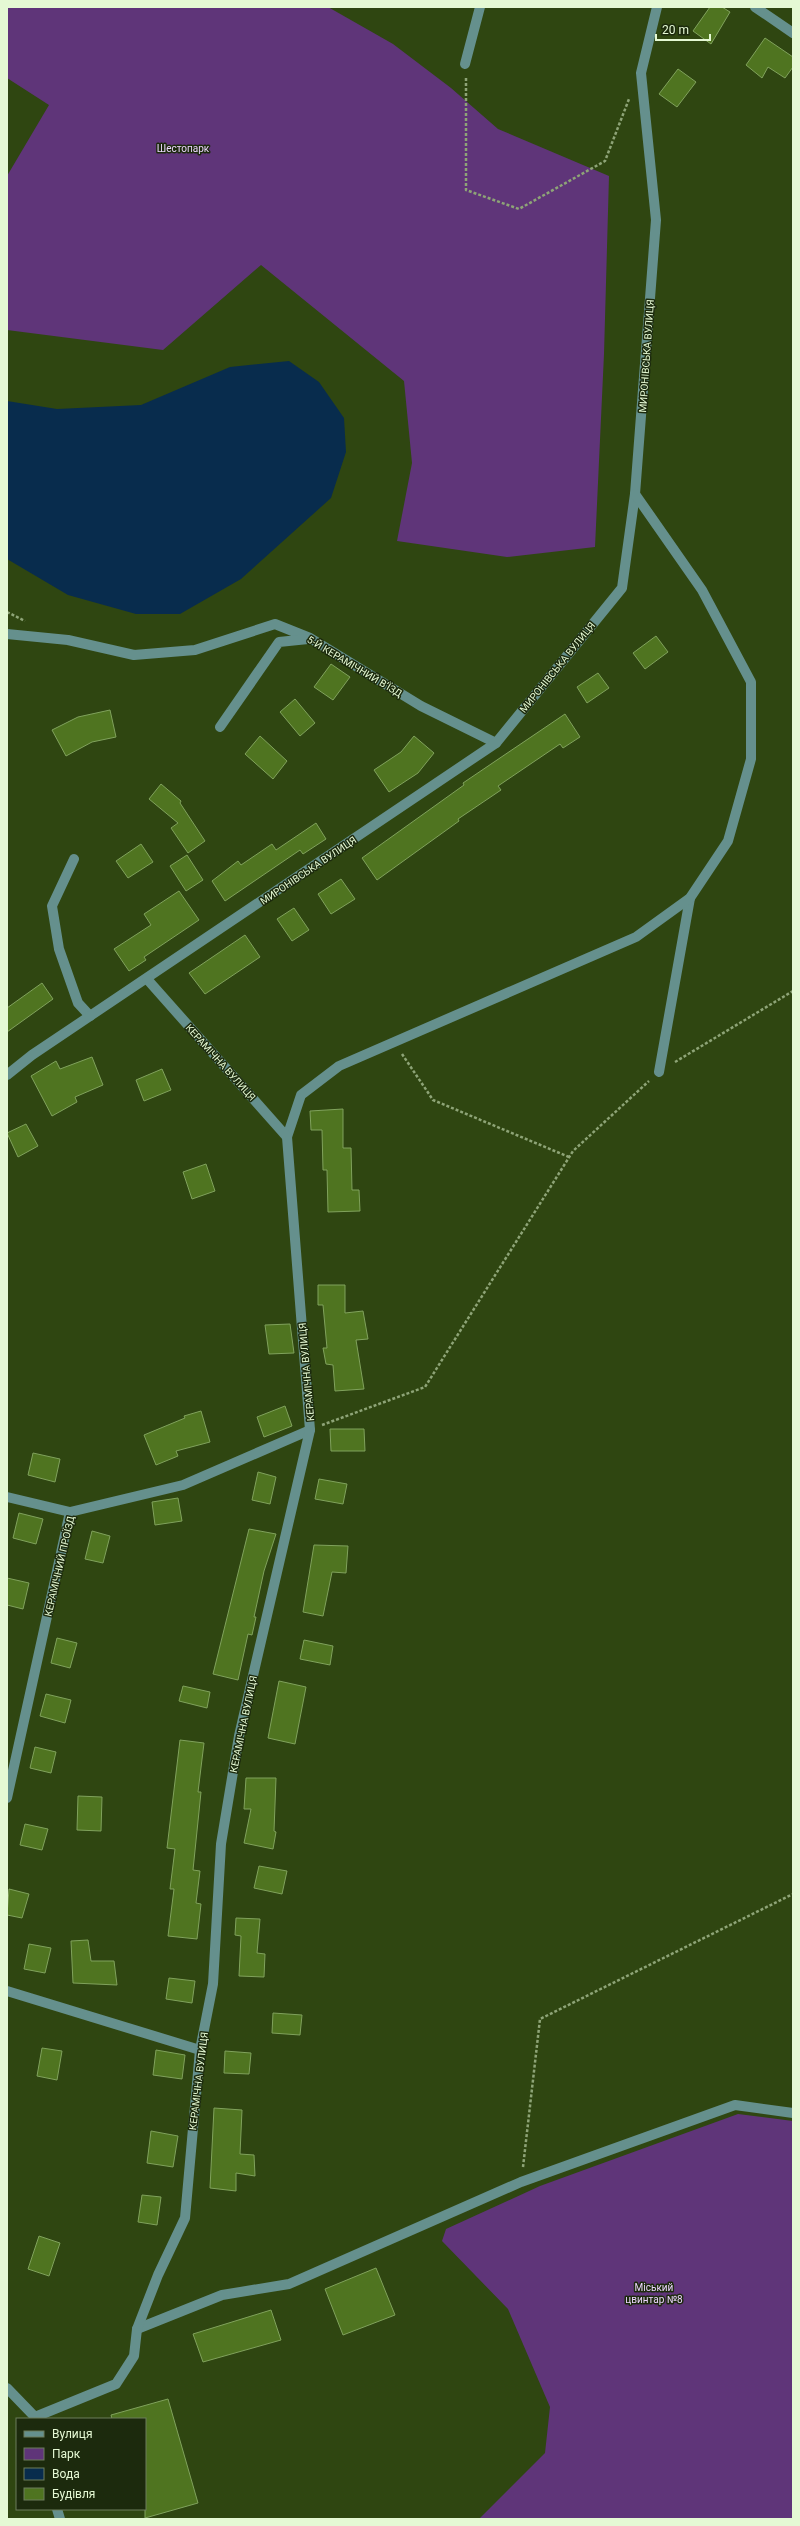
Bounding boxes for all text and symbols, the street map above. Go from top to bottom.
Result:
scale bar [656,16,710,42]
text: 20 m [662,23,689,37]
park label: Шестопарк [157,143,210,154]
street label: МИРОНІВСЬКА ВУЛИЦЯ [637,299,656,413]
street label: МИРОНІВСЬКА ВУЛИЦЯ [517,620,597,715]
street label: 5-Й КЕРАМІЧНИЙ В’ЇЗД [305,633,405,699]
street label: МИРОНІВСЬКА ВУЛИЦЯ [258,834,358,907]
street label: КЕРАМІЧНА ВУЛИЦЯ [184,1022,258,1103]
street label: КЕРАМІЧНА ВУЛИЦЯ [297,1322,316,1422]
street label: КЕРАМІЧНИЙ ПРОЇЗД [42,1514,77,1617]
street label: КЕРАМІЧНА ВУЛИЦЯ [228,1675,259,1774]
street label: КЕРАМІЧНА ВУЛИЦЯ [187,2031,210,2131]
park label: Міський цвинтар №8 [625,2282,683,2305]
legend [16,2418,146,2510]
text: Вулиця [52,2427,93,2441]
text: Парк [52,2447,81,2461]
text: Вода [52,2467,80,2481]
text: Будівля [52,2487,95,2501]

